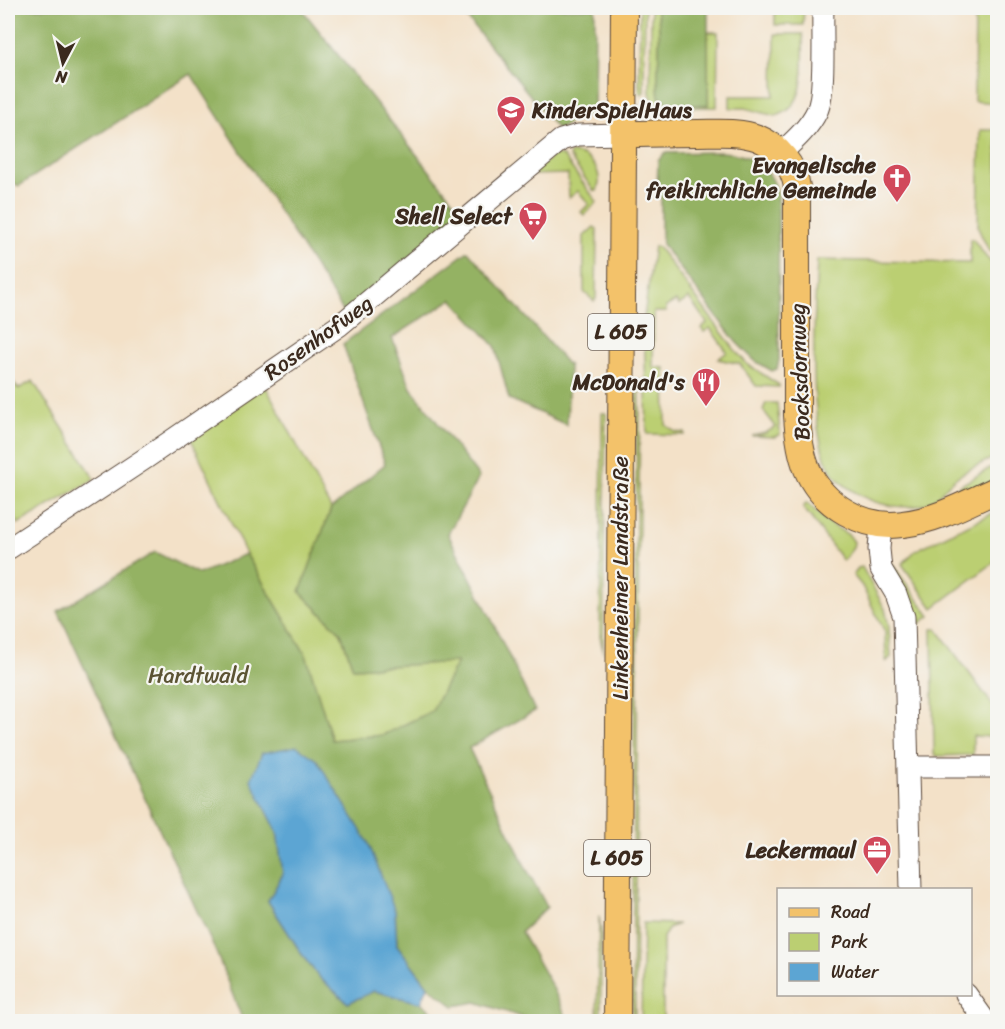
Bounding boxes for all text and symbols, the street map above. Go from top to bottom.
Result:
north arrow [33,33,93,93]
text: N [53,62,69,93]
place label: KinderSpielHaus [531,91,693,130]
school or university icon: KinderSpielHaus [495,94,527,136]
place label: Evangelische freikirchliche Gemeinde [646,146,877,210]
church icon: Evangelische freikirchliche Gemeinde [881,162,913,204]
place label: Shell Select [394,197,513,236]
supermarket icon: Shell Select [517,200,549,242]
street label: Rosenhofweg [255,284,381,391]
street label: Bocksdornweg [778,303,821,441]
road number: L 605 [588,314,654,350]
place label: McDonald's [572,363,686,402]
restaurant icon: McDonald's [690,366,722,408]
street label: Linkenheimer Landstraße [601,456,640,700]
park label: Hardtwald [148,656,250,695]
place label: Leckermaul [746,831,858,870]
office icon: Leckermaul [861,834,893,876]
road number: L 605 [584,840,650,876]
legend [777,888,972,996]
text: Road [831,896,871,928]
text: Park [831,926,868,958]
text: Water [831,956,880,988]

